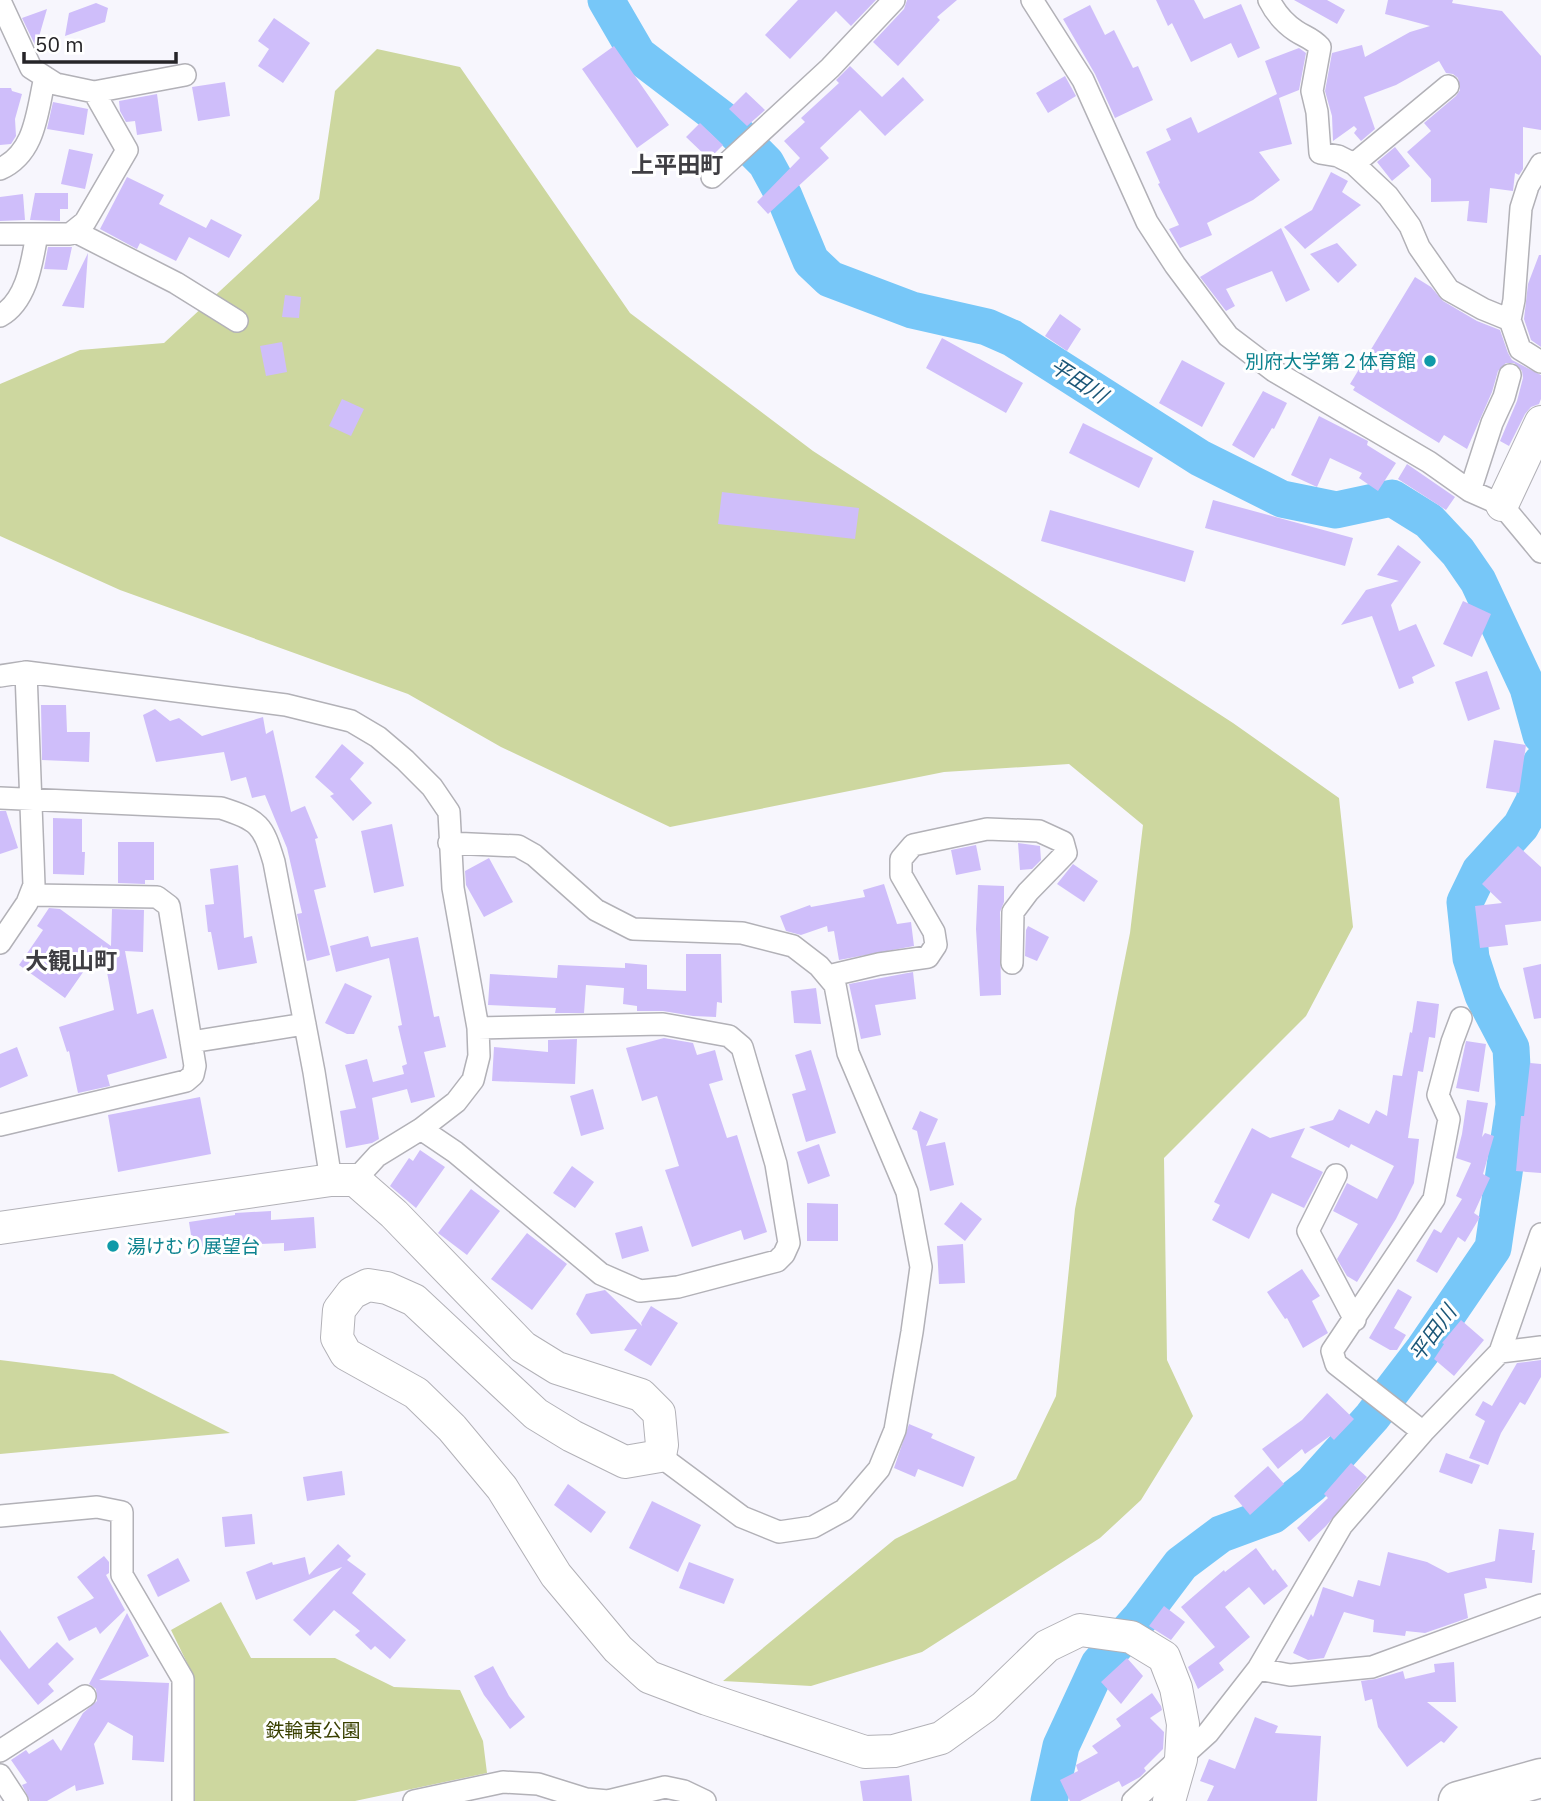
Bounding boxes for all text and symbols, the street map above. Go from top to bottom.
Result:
scale bar [24,21,177,65]
text: 50 m [35,30,84,58]
district label: 上平田町 [631,149,723,179]
place label: 別府大学第２体育館 [1245,349,1416,373]
water label: 平田川 [1045,351,1115,410]
marker: 別府大学第２体育館 [1422,353,1438,369]
district label: 大観山町 [25,945,117,975]
place label: 湯けむり展望台 [127,1234,260,1258]
marker: 湯けむり展望台 [105,1238,121,1254]
water label: 平田川 [1402,1298,1463,1367]
park label: 鉄輪東公園 [265,1718,361,1742]

